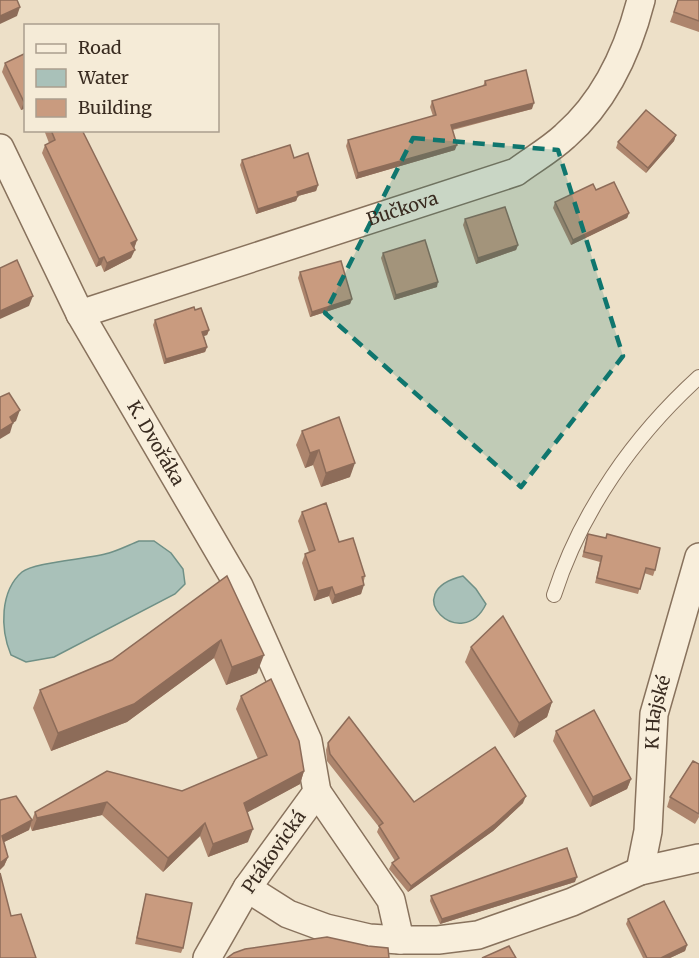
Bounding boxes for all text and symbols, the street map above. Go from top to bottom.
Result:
legend [24,24,219,132]
text: Road [78,36,122,59]
text: Water [77,66,129,89]
text: Building [78,96,152,119]
street label: Bučkova [364,186,441,231]
street label: K. Dvořáka [122,396,190,490]
street label: K Hajské [640,673,676,750]
street label: Ptákovická [237,806,311,898]

